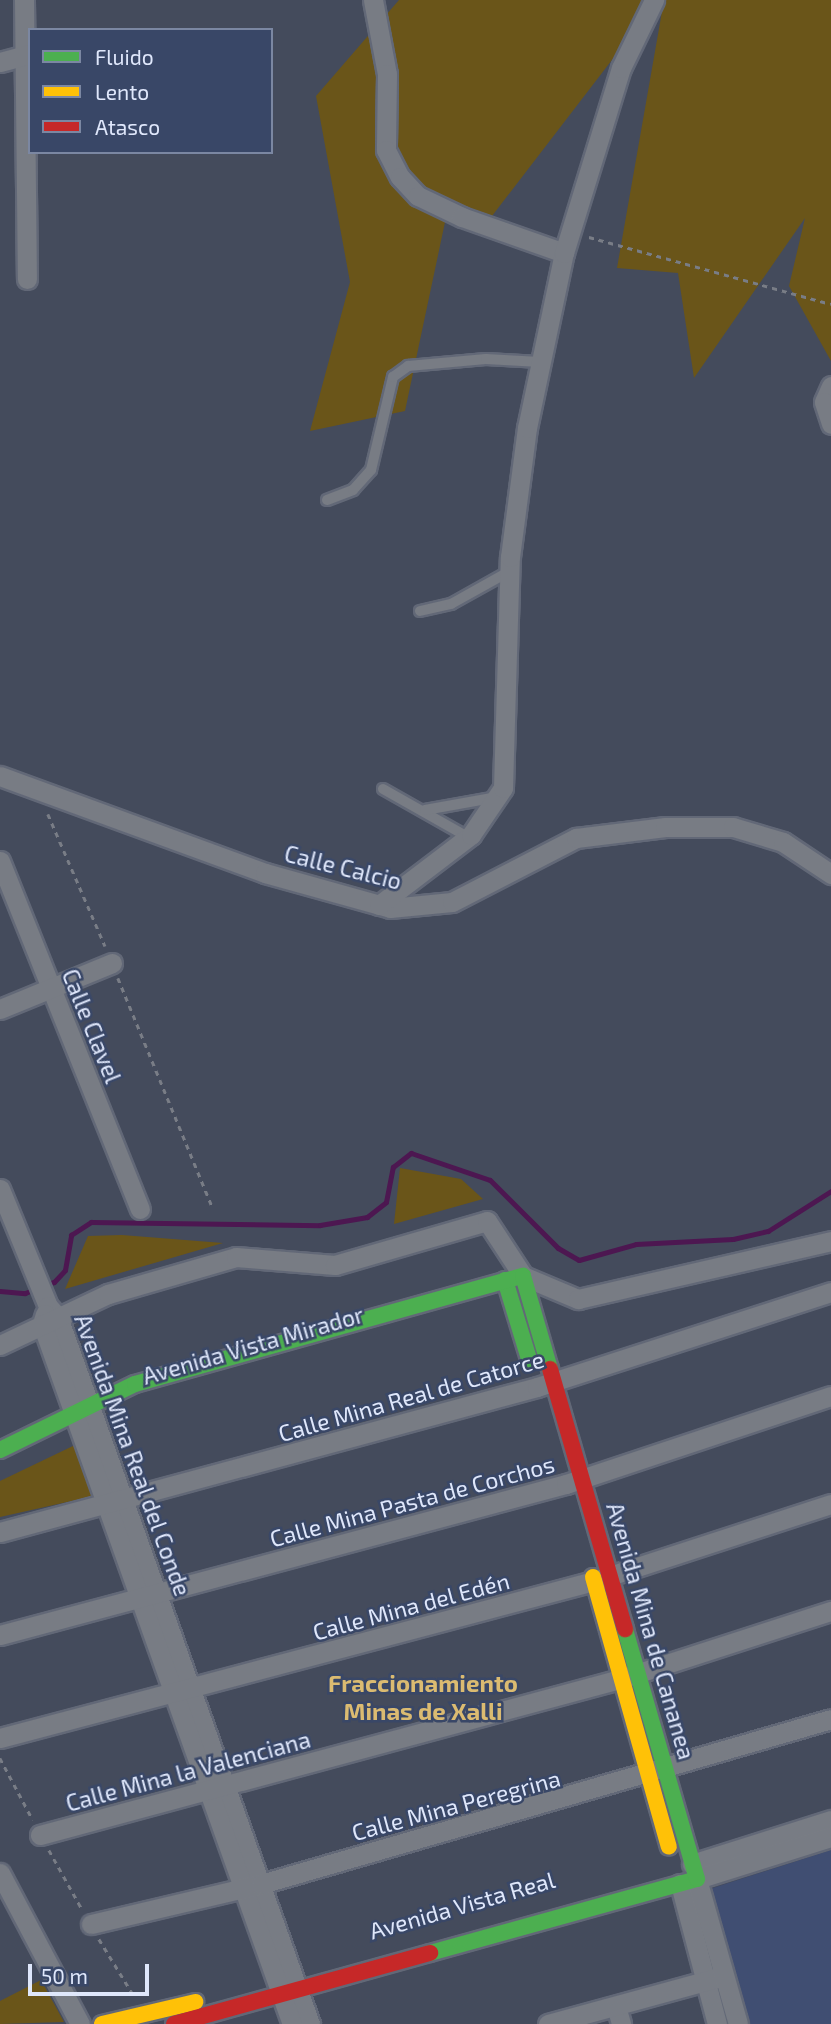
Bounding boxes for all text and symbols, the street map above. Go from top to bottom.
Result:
legend [28,28,273,154]
text: Fluido [95,44,154,69]
text: Lento [95,79,149,104]
text: Atasco [95,114,160,139]
street label: Calle Calcio [282,839,404,895]
street label: Calle Clavel [57,965,127,1087]
street label: Avenida Vista Mirador [139,1300,367,1390]
street label: Avenida Mina Real del Conde [69,1310,197,1600]
street label: Calle Mina Real de Catorce [275,1345,547,1447]
street label: Calle Mina Pasta de Corchos [267,1450,557,1552]
street label: Avenida Mina de Cananea [601,1499,701,1763]
street label: Calle Mina del Edén [309,1566,513,1646]
district label: Fraccionamiento Minas de Xalli [328,1669,518,1725]
street label: Calle Mina la Valenciana [62,1725,314,1817]
street label: Calle Mina Peregrina [349,1764,563,1846]
street label: Avenida Vista Real [366,1865,558,1945]
scale bar [32,1951,152,1995]
text: 50 m [41,1963,88,1988]

